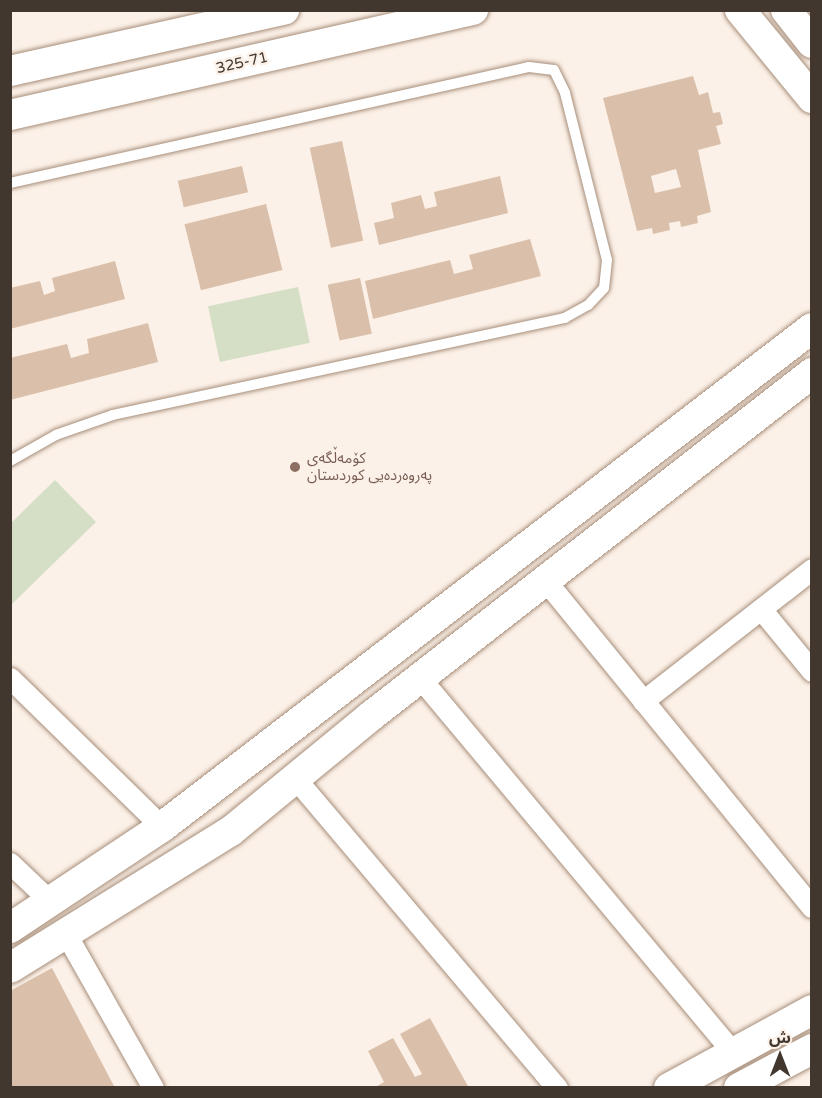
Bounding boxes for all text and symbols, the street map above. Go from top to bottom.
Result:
street label: 325-71 [214,48,270,78]
place label: كۆمەڵگەی پەروەردەیی كوردستان [307,449,432,484]
marker: كۆمەڵگەی پەروەردەیی كوردستان [288,460,302,474]
north arrow [750,1026,810,1086]
text: ش [769,1028,791,1048]

